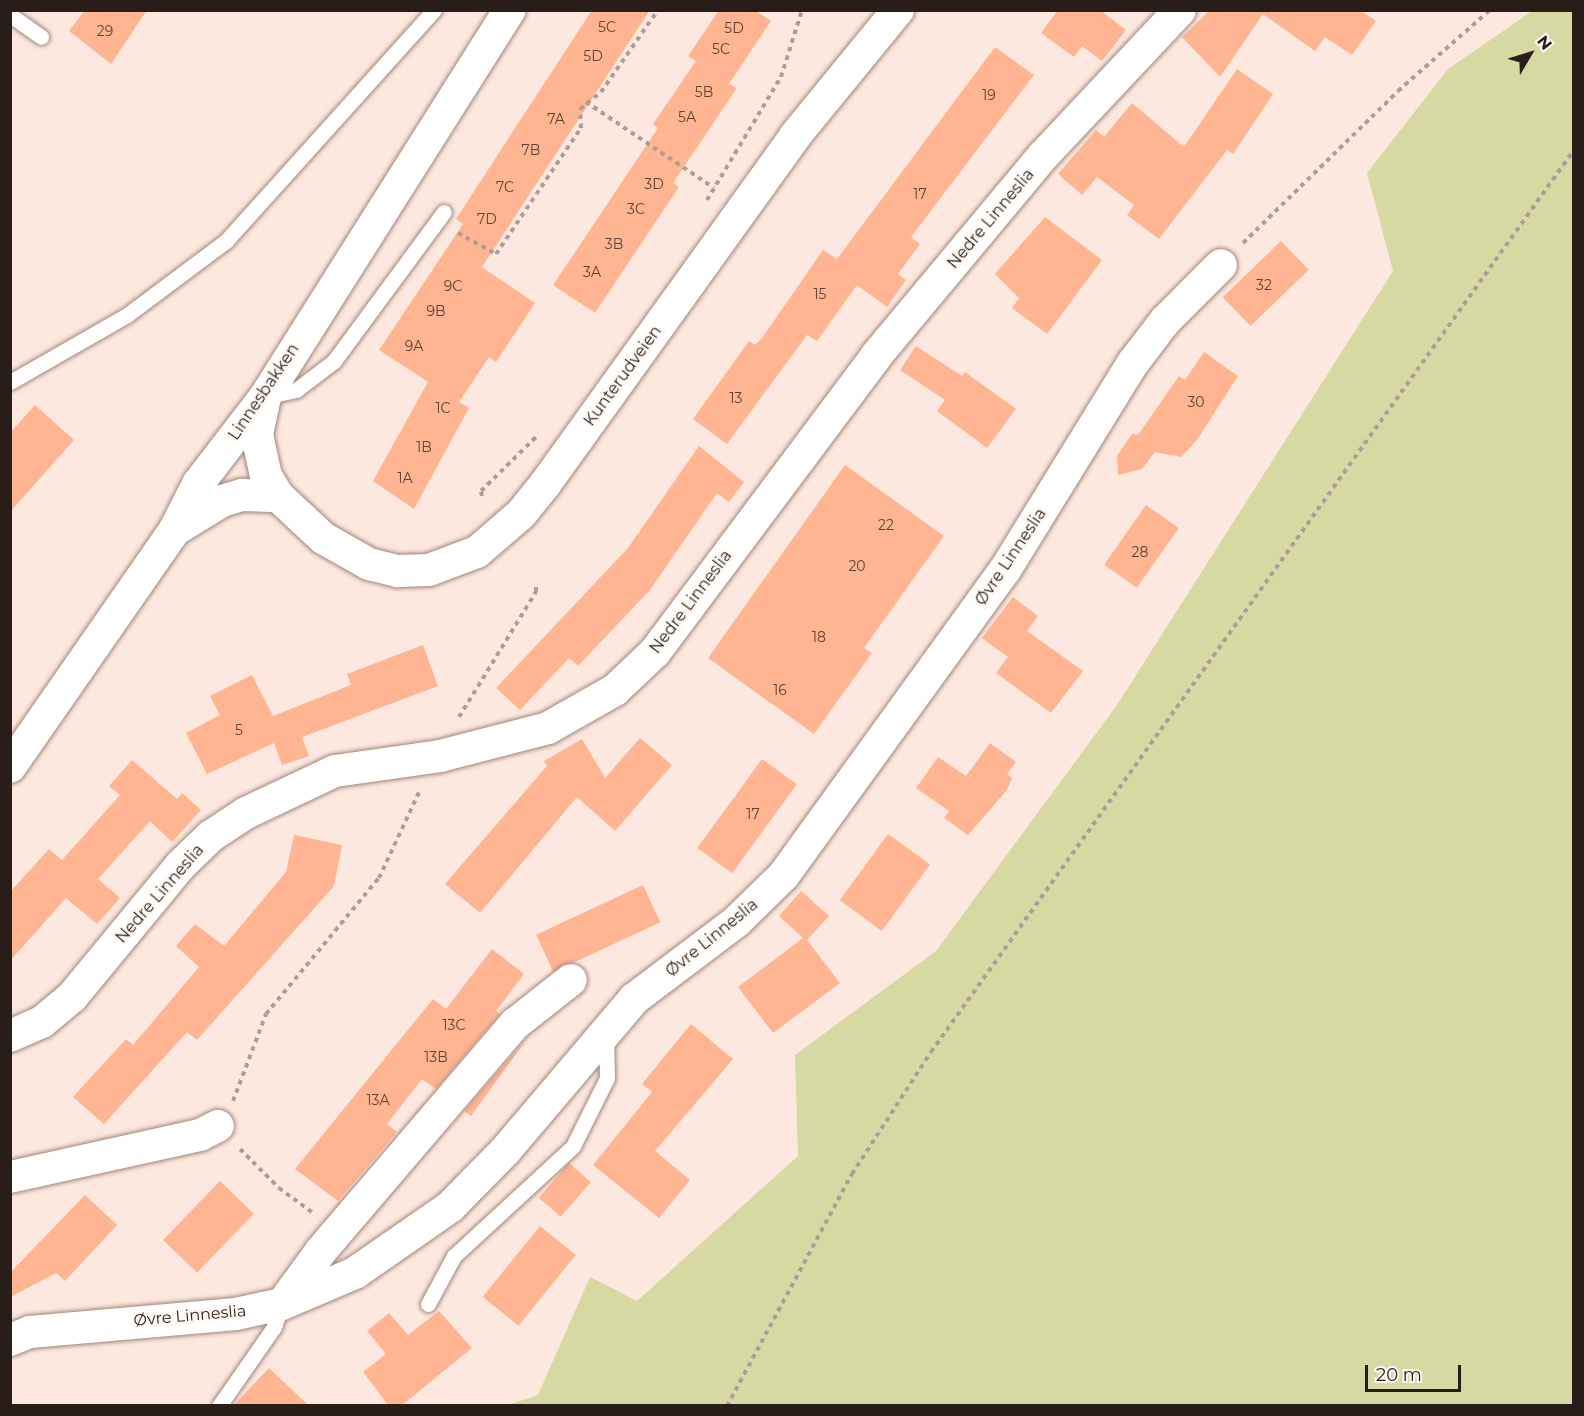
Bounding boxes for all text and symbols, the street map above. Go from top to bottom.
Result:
house number: 5C [598,19,616,35]
house number: 5D [724,20,744,36]
house number: 29 [97,23,113,39]
north arrow [1500,24,1560,84]
text: N [1533,32,1556,54]
house number: 5C [712,41,730,57]
house number: 5D [583,48,603,64]
house number: 5B [695,84,713,100]
house number: 19 [982,87,996,103]
house number: 5A [678,109,696,125]
house number: 7A [547,111,565,127]
house number: 7B [522,142,540,158]
street label: Nedre Linneslia [944,165,1038,273]
house number: 3D [644,176,664,192]
house number: 7C [496,179,514,195]
house number: 17 [913,186,927,202]
house number: 3C [627,201,645,217]
house number: 7D [477,211,497,227]
house number: 3B [605,236,623,252]
house number: 3A [583,264,601,280]
house number: 32 [1256,277,1272,293]
house number: 9C [444,278,462,294]
house number: 15 [814,286,826,302]
house number: 9B [426,303,446,319]
street label: Kunterudveien [580,322,666,430]
house number: 9A [405,338,423,354]
street label: Linnesbakken [225,340,303,444]
house number: 13 [730,390,742,406]
house number: 30 [1187,394,1205,410]
house number: 1C [436,400,450,416]
house number: 1B [416,439,432,455]
house number: 1A [397,470,413,486]
street label: Øvre Linneslia [971,505,1051,609]
house number: 22 [878,517,894,533]
house number: 28 [1132,544,1148,560]
street label: Nedre Linneslia [646,547,736,657]
house number: 20 [848,558,866,574]
house number: 18 [812,629,826,645]
house number: 16 [773,682,787,698]
house number: 5 [235,722,243,738]
house number: 17 [746,806,760,822]
street label: Nedre Linneslia [112,841,208,947]
street label: Øvre Linneslia [662,895,762,981]
house number: 13C [443,1017,465,1033]
house number: 13B [424,1049,448,1065]
house number: 13A [366,1092,390,1108]
street label: Øvre Linneslia [133,1302,247,1330]
scale bar [1368,1353,1464,1391]
text: 20 m [1376,1364,1422,1386]

